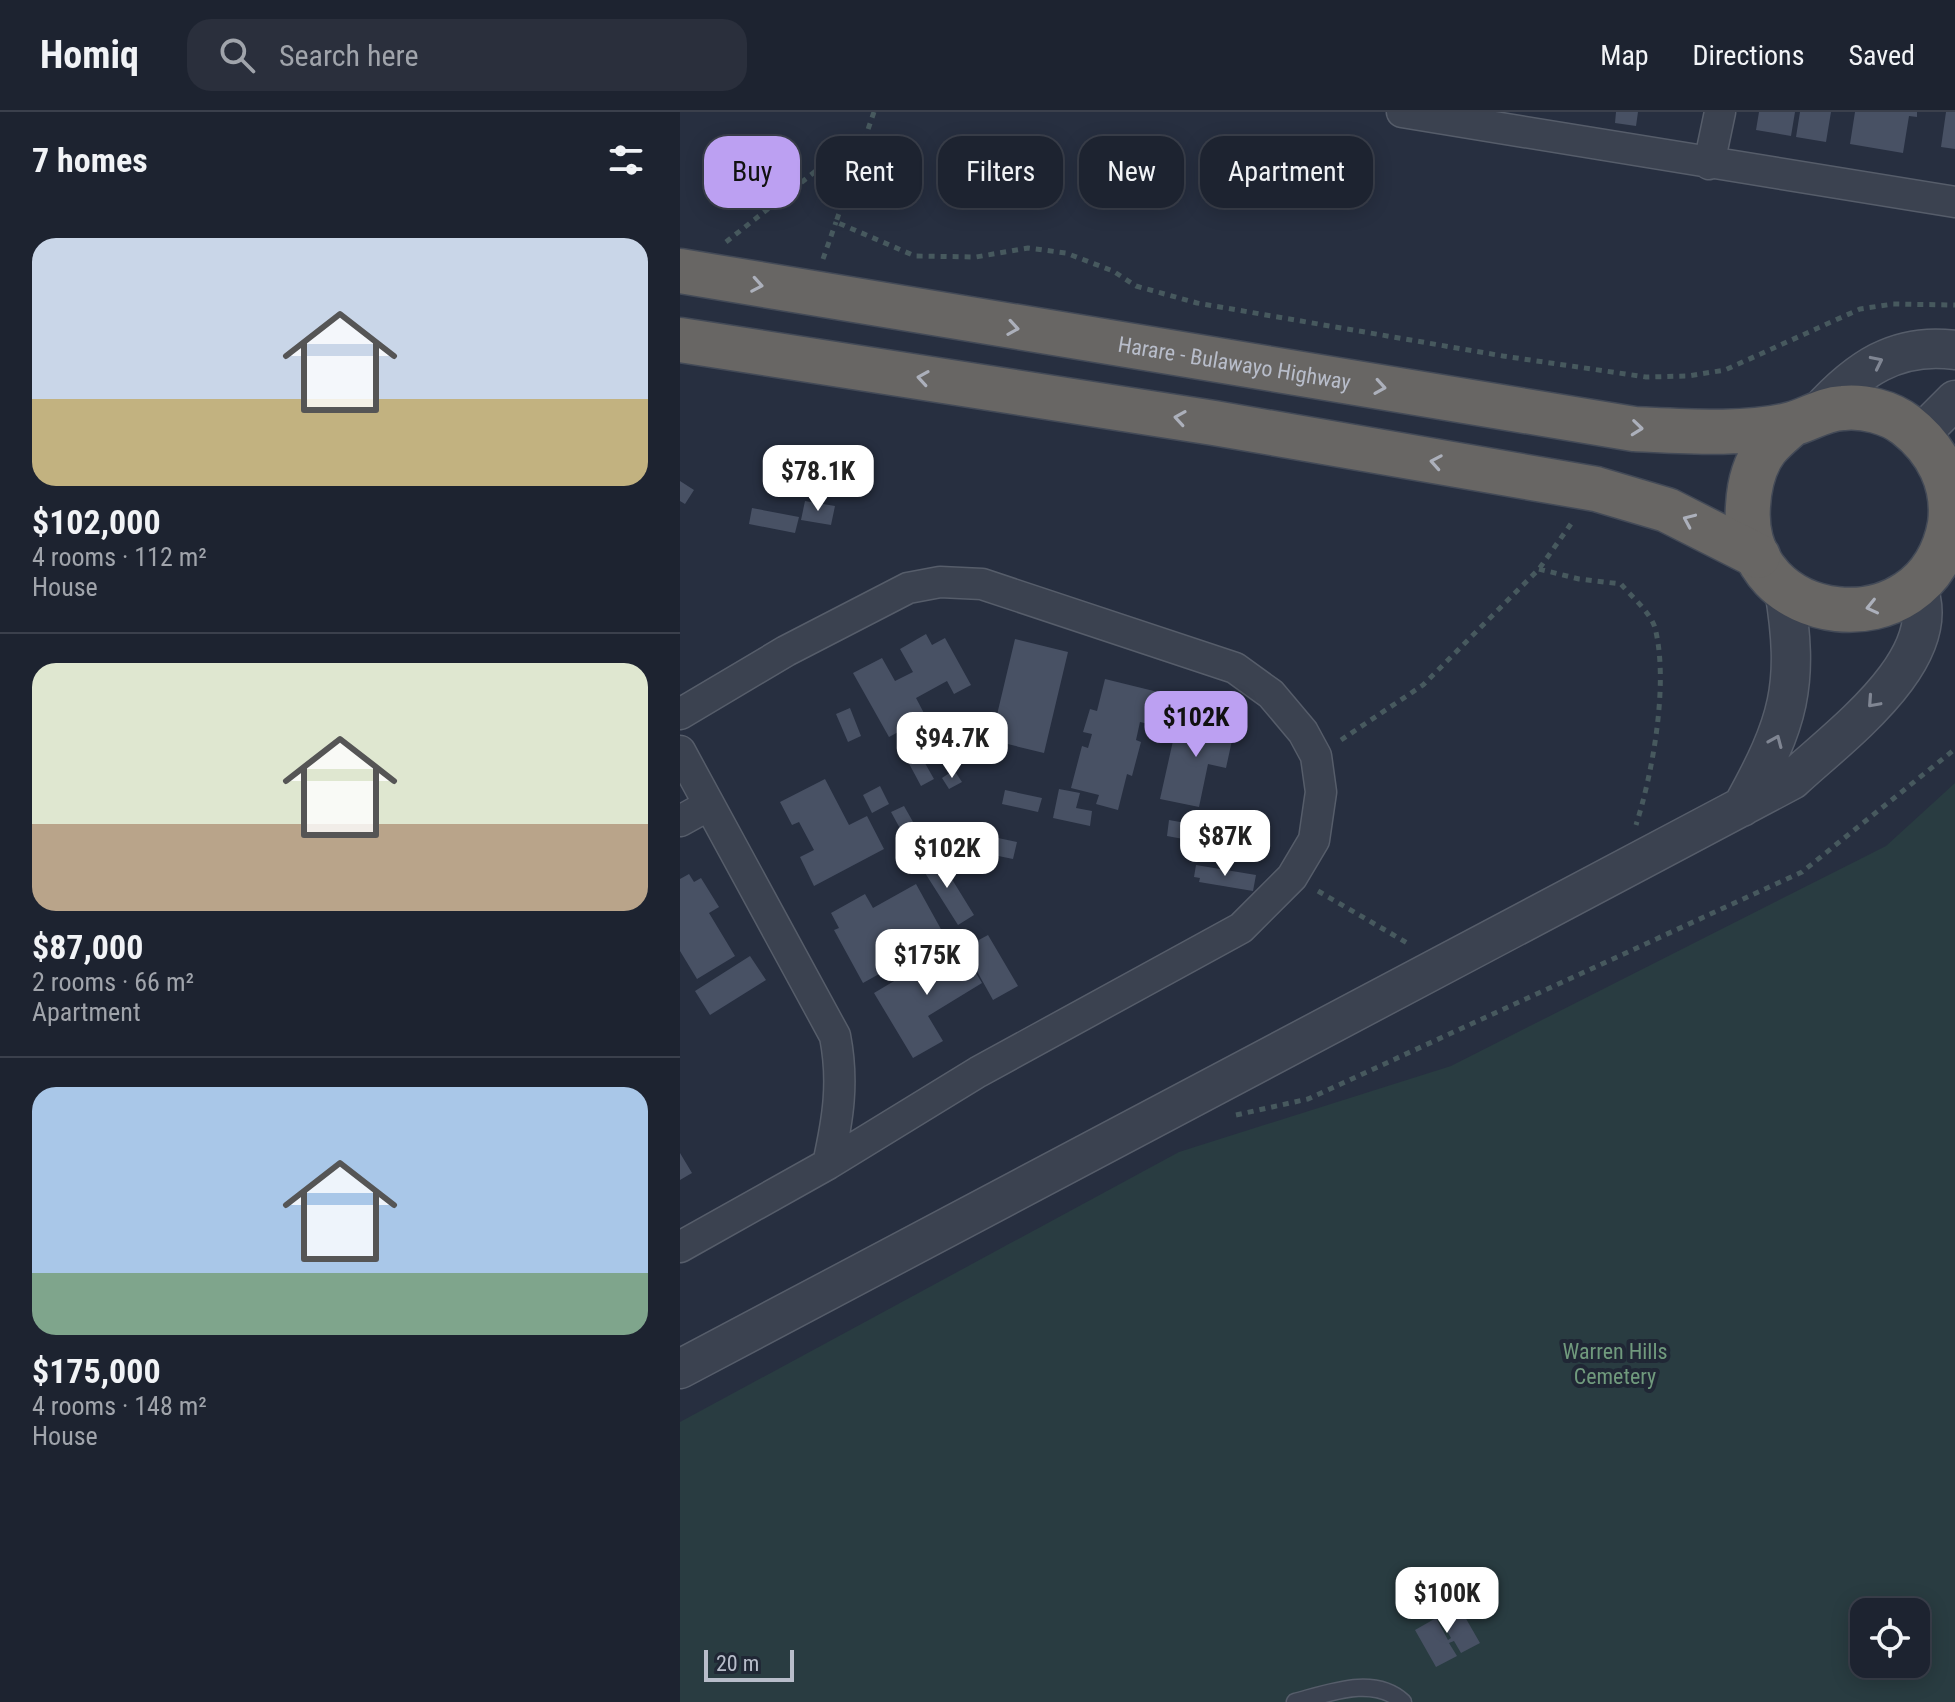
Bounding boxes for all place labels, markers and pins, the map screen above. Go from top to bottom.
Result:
pin: $78.1K [753,445,883,513]
pin: $102K [1140,691,1252,759]
pin: $94.7K [887,712,1017,780]
pin: $87K [1178,810,1272,878]
pin: $102K [891,822,1003,890]
pin: $175K [871,929,983,997]
pin: $100K [1391,1567,1503,1635]

